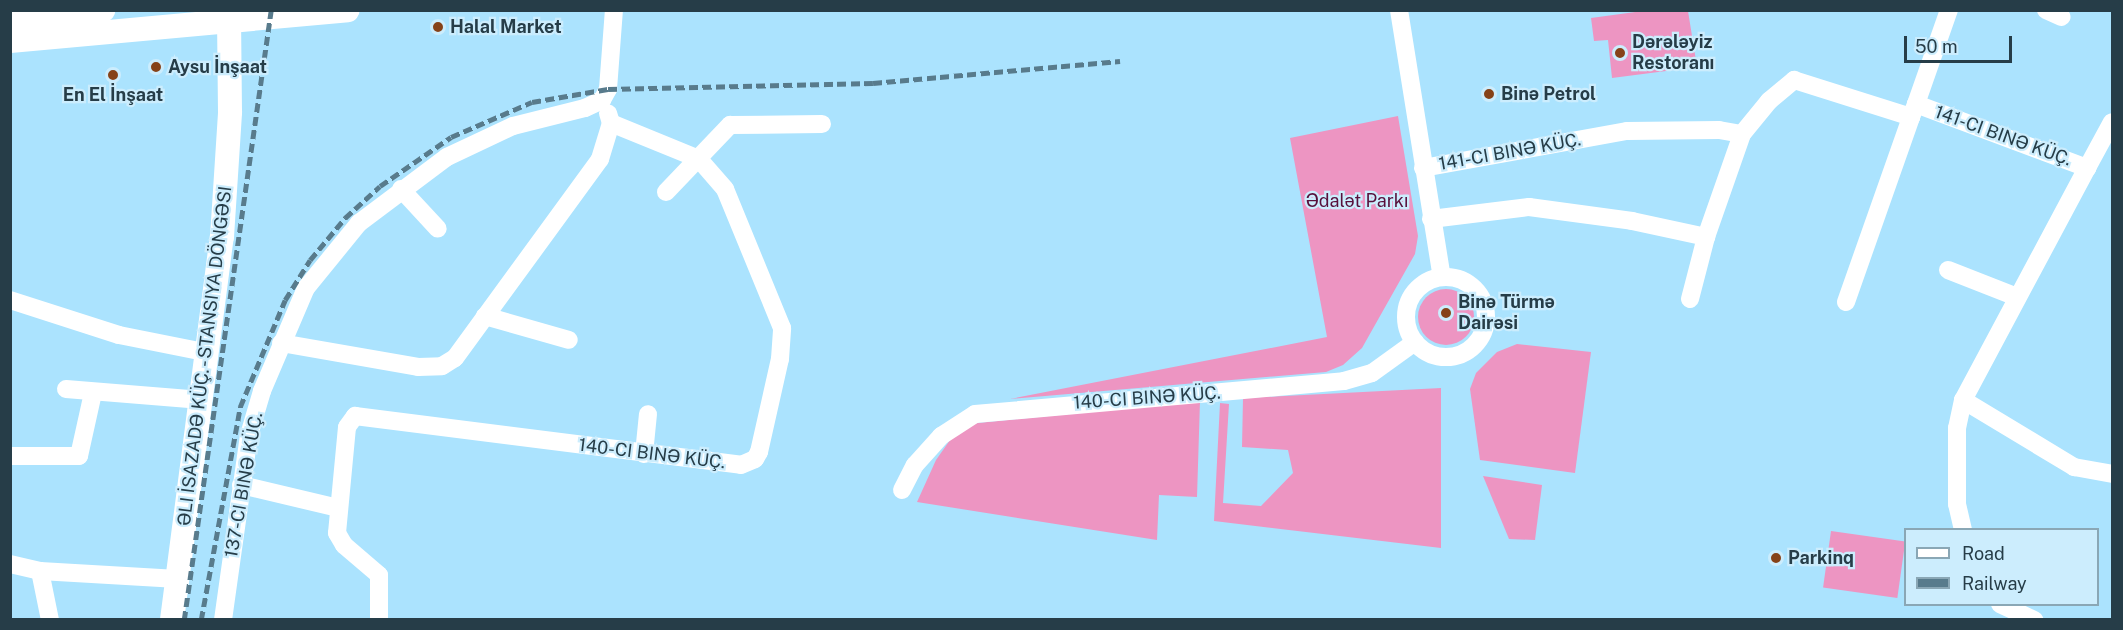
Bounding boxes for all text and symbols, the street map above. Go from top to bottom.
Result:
place label: Halal Market [450,16,562,38]
marker: Halal Market [431,20,445,34]
scale bar [1907,24,2015,62]
place label: Dərələyiz Restoranı [1632,32,1714,74]
text: 50 m [1915,36,1958,57]
marker: Dərələyiz Restoranı [1613,46,1627,60]
place label: Aysu İnşaat [168,56,267,78]
marker: Aysu İnşaat [149,60,163,74]
marker: En El İnşaat [106,68,120,82]
place label: Binə Petrol [1501,83,1596,105]
place label: En El İnşaat [63,84,163,106]
marker: Binə Petrol [1482,87,1496,101]
street label: 141-CI BINƏ KÜÇ. [1932,101,2074,171]
street label: 141-CI BINƏ KÜÇ. [1437,129,1583,175]
street label: ƏLI İSAZADƏ KÜÇ. - STANSIYA DÖNGƏSI [173,182,237,530]
park label: Ədalət Parkı [1306,190,1408,212]
place label: Binə Türmə Dairəsi [1458,292,1555,334]
marker: Binə Türmə Dairəsi [1439,306,1453,320]
street label: 140-CI BINƏ KÜÇ. [1073,382,1221,414]
street label: 137-CI BINƏ KÜÇ. [221,411,267,559]
street label: 140-CI BINƏ KÜÇ. [577,434,727,474]
legend [1904,528,2099,606]
text: Road [1962,543,2005,564]
place label: Parkinq [1788,547,1854,569]
marker: Parkinq [1769,551,1783,565]
text: Railway [1962,573,2027,594]

